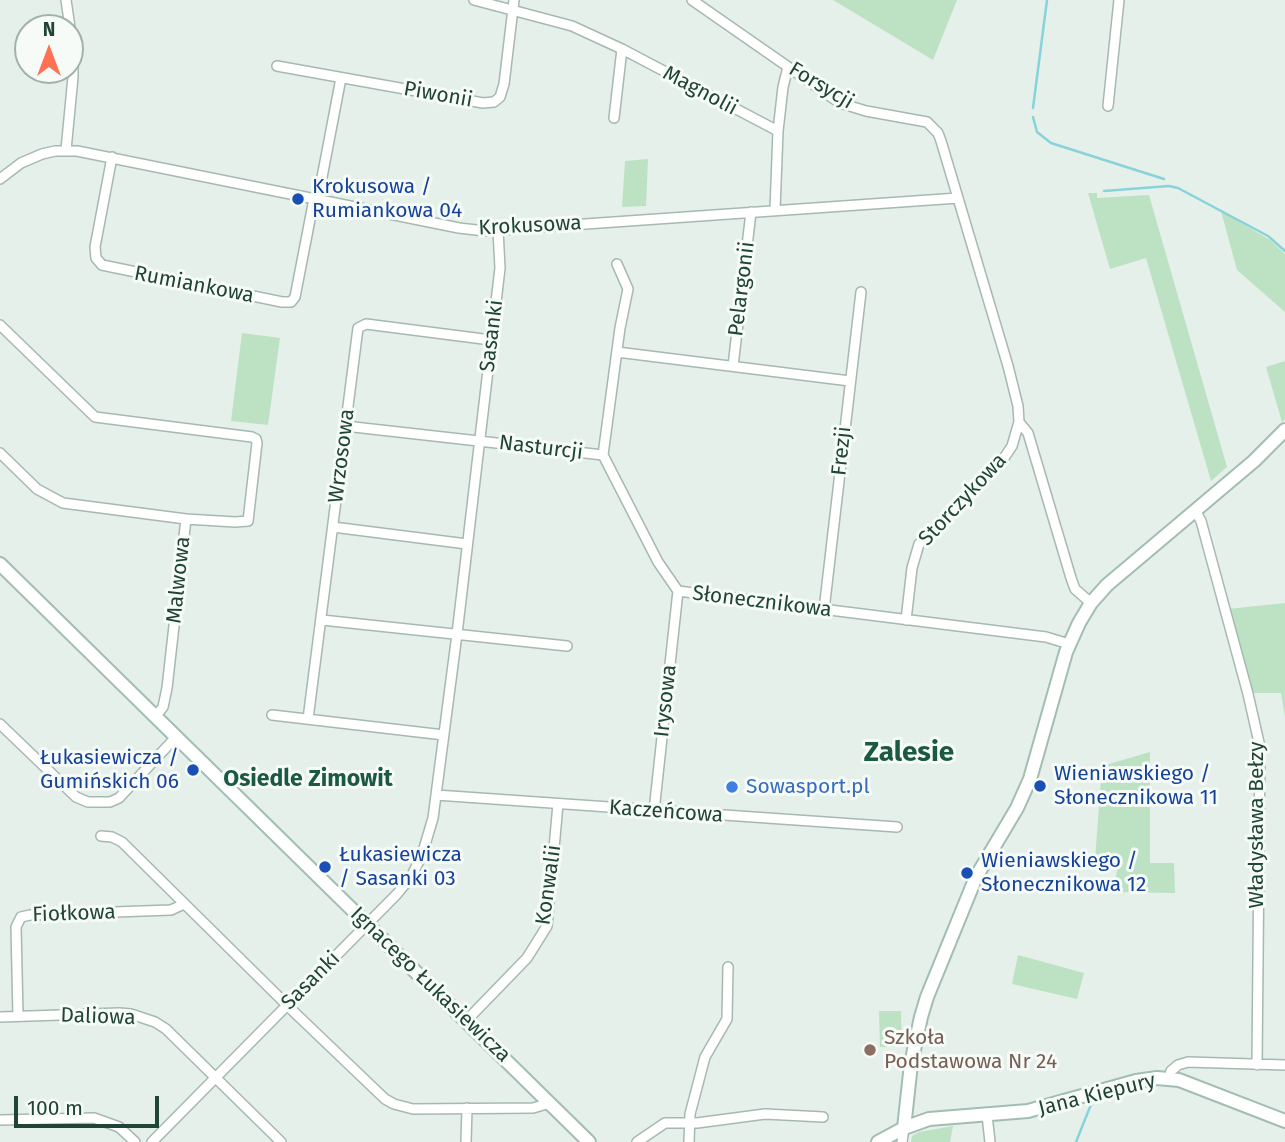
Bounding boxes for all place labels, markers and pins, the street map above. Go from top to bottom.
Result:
place label: Krokusowa / Rumiankowa 04 [312,174,462,224]
marker: Krokusowa / Rumiankowa 04 [290,191,306,207]
place label: Łukasiewicza / Gumińskich 06 [40,745,179,795]
place label: Wieniawskiego / Słonecznikowa 11 [1054,761,1218,811]
marker: Łukasiewicza / Gumińskich 06 [185,762,201,778]
place label: Sowasport.pl [746,774,870,800]
marker: Wieniawskiego / Słonecznikowa 11 [1032,778,1048,794]
marker: Sowasport.pl [724,779,740,795]
place label: Łukasiewicza / Sasanki 03 [339,842,462,892]
place label: Wieniawskiego / Słonecznikowa 12 [981,848,1146,898]
marker: Łukasiewicza / Sasanki 03 [317,859,333,875]
marker: Wieniawskiego / Słonecznikowa 12 [959,865,975,881]
place label: Szkoła Podstawowa Nr 24 [884,1025,1057,1075]
marker: Szkoła Podstawowa Nr 24 [862,1042,878,1058]

